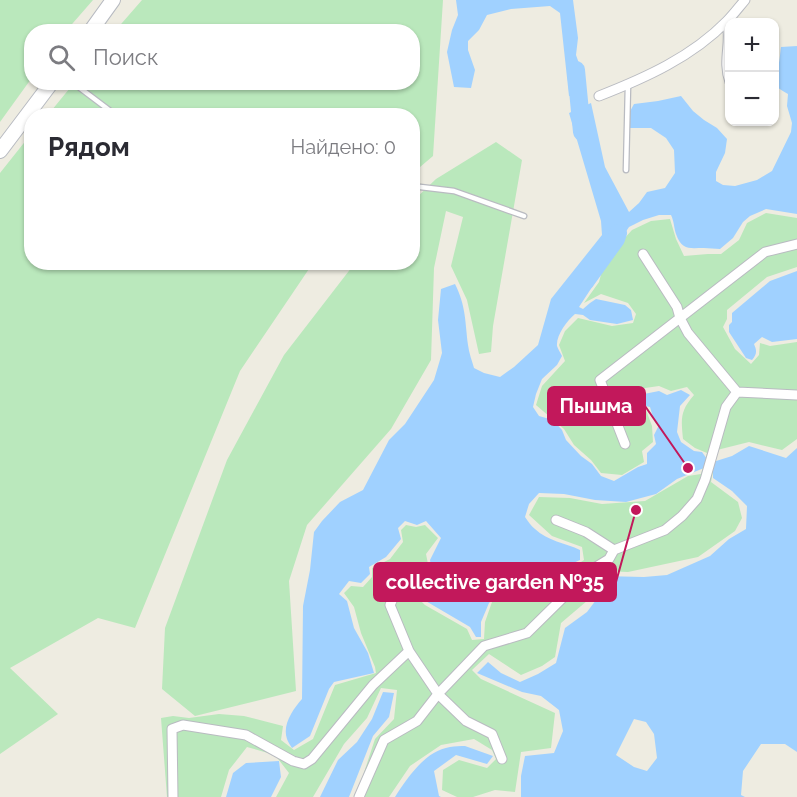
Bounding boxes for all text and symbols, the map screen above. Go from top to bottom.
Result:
map controls [725,18,779,126]
button: + [725,18,779,72]
search box [24,24,420,90]
icon: search [45,41,78,74]
text: Поиск [93,44,158,70]
button: − [725,72,779,126]
text: Рядом [48,132,130,162]
text: Найдено: 0 [291,135,396,159]
callout: Пышма [548,387,645,425]
text: Пышма [560,394,632,418]
callout: collective garden №35 [374,563,616,601]
text: collective garden №35 [386,570,604,594]

